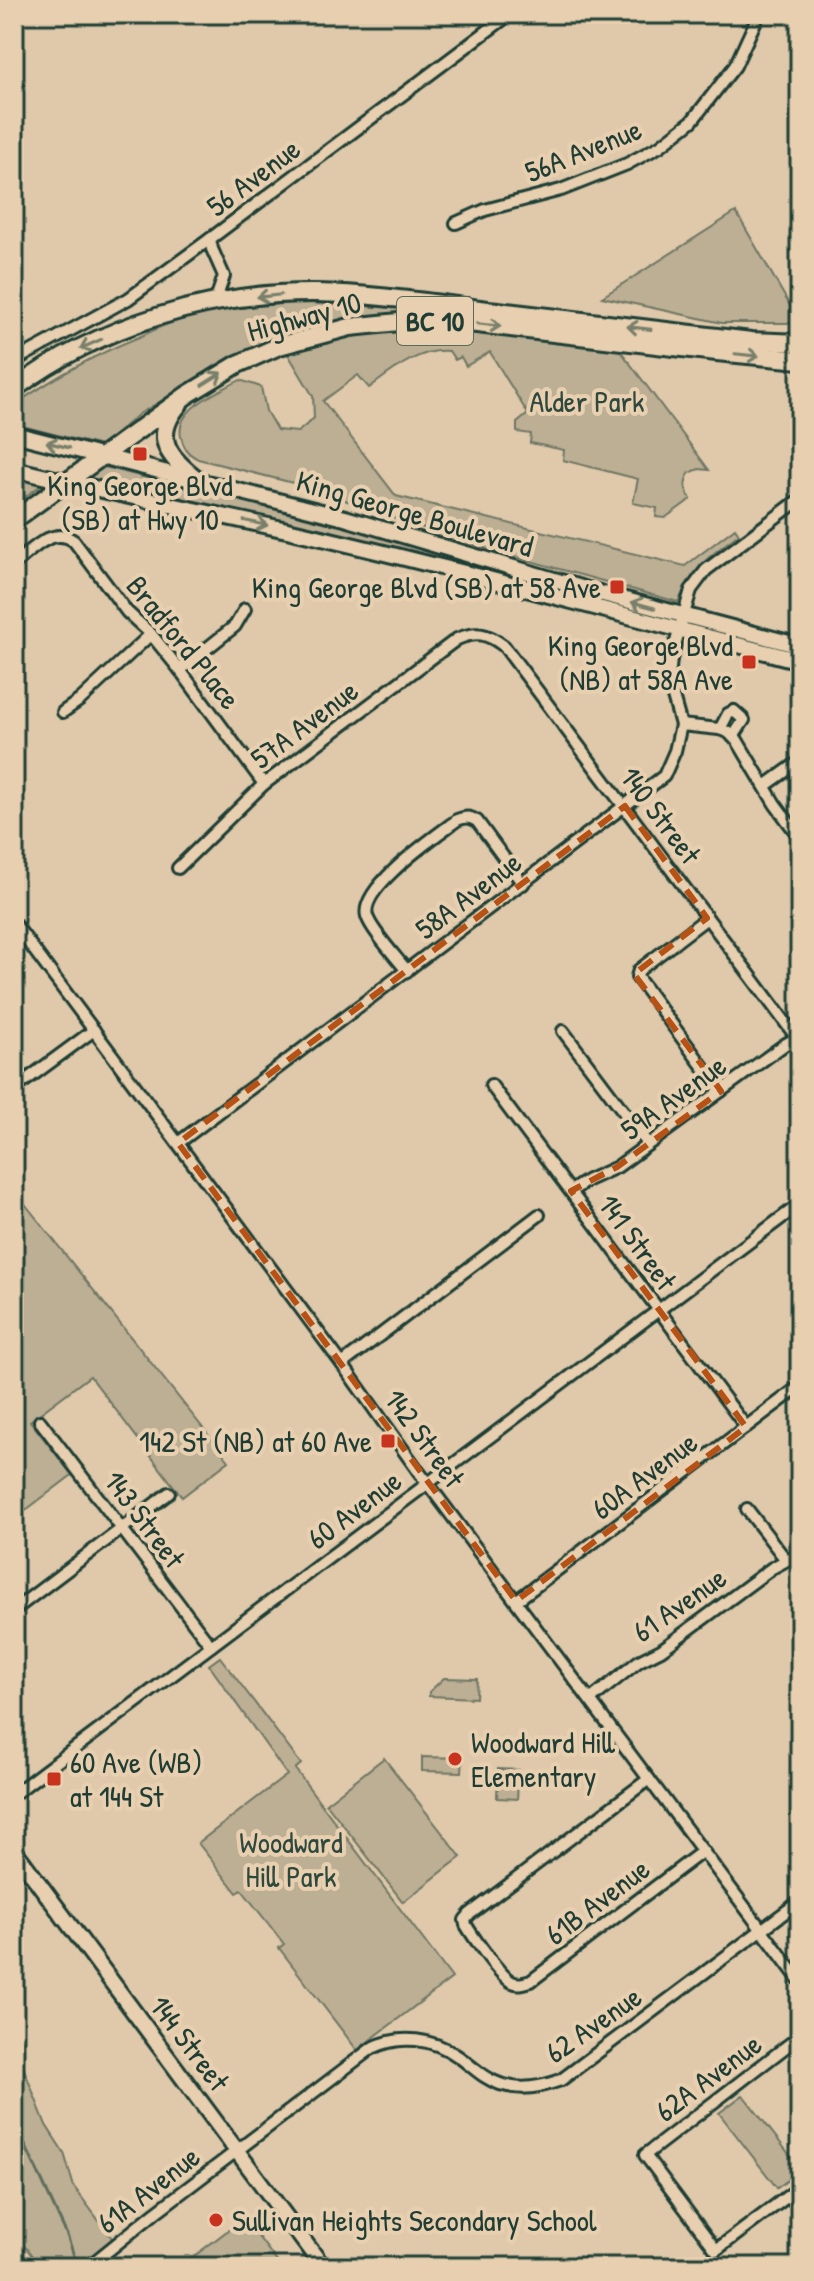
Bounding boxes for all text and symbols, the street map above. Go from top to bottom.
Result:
street label: 56A Avenue [519,109,647,191]
street label: 56 Avenue [198,129,308,225]
street label: Highway 10 [243,282,365,350]
one-way arrow [256,288,283,303]
road number: BC 10 [397,297,473,345]
one-way arrow [475,317,502,332]
one-way arrow [626,320,653,335]
one-way arrow [79,337,103,352]
one-way arrow [734,348,760,363]
one-way arrow [200,371,223,387]
park label: Alder Park [530,381,644,421]
one-way arrow [46,436,72,451]
marker: King George Blvd (SB) at Hwy 10 [131,445,149,463]
street label: King George Boulevard [292,460,538,566]
place label: King George Blvd (SB) at Hwy 10 [47,465,233,539]
one-way arrow [242,516,268,531]
street label: Bradford Place [118,567,250,717]
place label: King George Blvd (SB) at 58 Ave [252,567,601,607]
marker: King George Blvd (SB) at 58 Ave [608,578,626,596]
one-way arrow [631,597,657,612]
place label: King George Blvd (NB) at 58A Ave [548,625,733,699]
marker: King George Blvd (NB) at 58A Ave [740,653,758,671]
street label: 57A Avenue [242,670,366,778]
street label: 140 Street [611,758,711,872]
street label: 58A Avenue [407,842,529,948]
street label: 59A Avenue [612,1045,734,1149]
street label: 141 Street [590,1186,687,1299]
street label: 142 Street [376,1381,475,1496]
place label: 142 St (NB) at 60 Ave [139,1421,372,1461]
street label: 60A Avenue [583,1422,705,1528]
marker: 142 St (NB) at 60 Ave [379,1432,397,1450]
street label: 60 Avenue [299,1460,409,1558]
street label: 143 Street [95,1462,195,1576]
street label: 61 Avenue [624,1557,734,1651]
place label: Woodward Hill Elementary [471,1722,616,1796]
place label: 60 Ave (WB) at 144 St [70,1742,202,1816]
marker: Woodward Hill Elementary [446,1750,464,1768]
marker: 60 Ave (WB) at 144 St [45,1770,63,1788]
park label: Woodward Hill Park [239,1822,343,1896]
street label: 61B Avenue [537,1849,657,1953]
street label: 62 Avenue [537,1976,649,2072]
street label: 144 Street [141,1987,240,2100]
street label: 62A Avenue [647,2024,769,2130]
street label: 61A Avenue [88,2136,208,2242]
place label: Sullivan Heights Secondary School [232,2200,597,2240]
marker: Sullivan Heights Secondary School [207,2211,225,2229]

